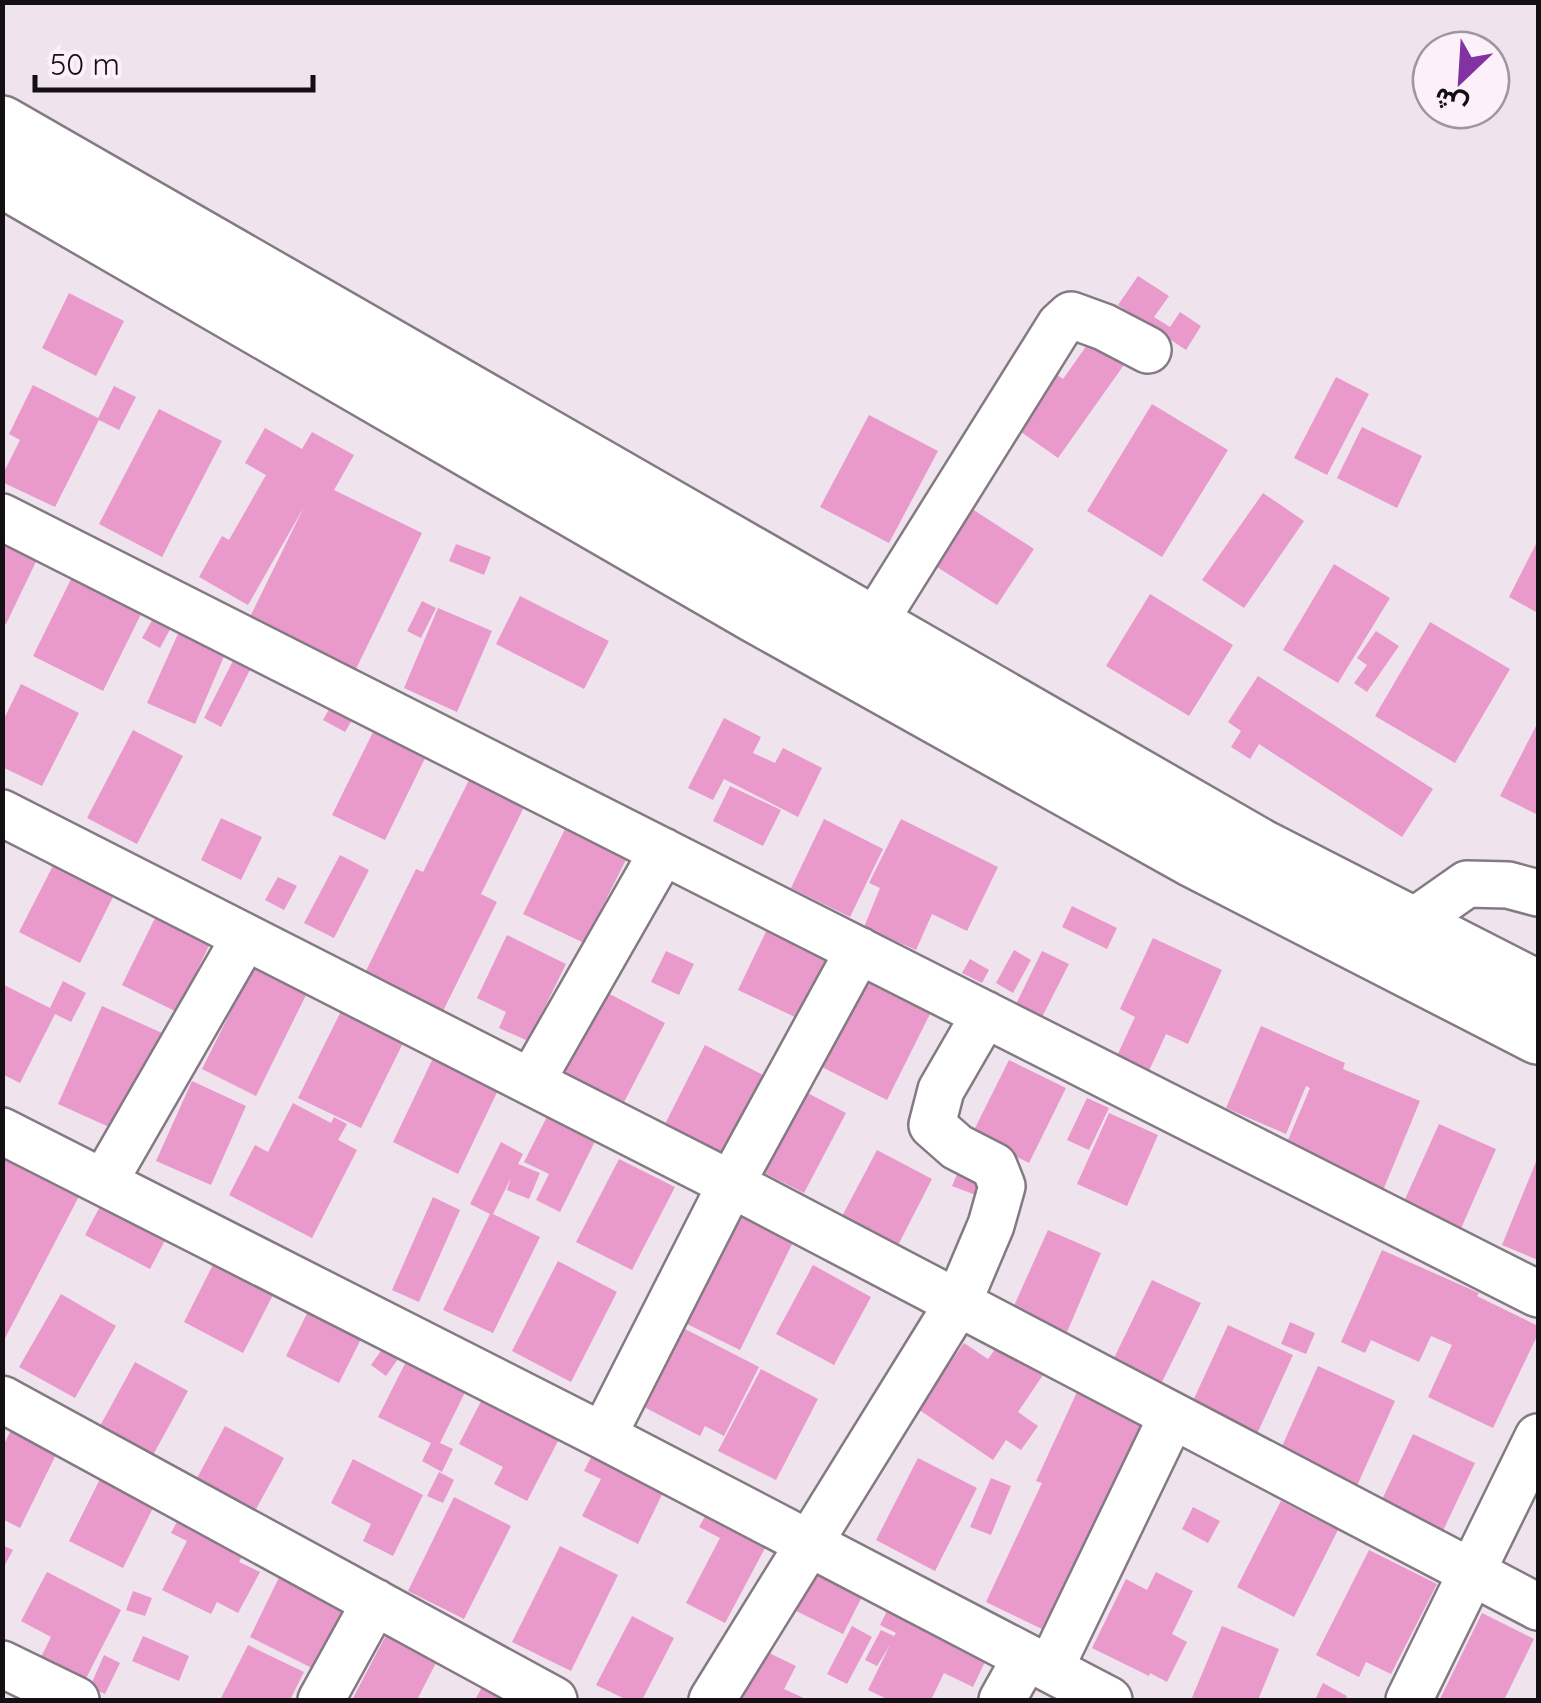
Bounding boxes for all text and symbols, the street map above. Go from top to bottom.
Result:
scale bar [35,30,312,92]
north arrow [1411,30,1511,130]
text: 50 m [50,45,120,83]
text: ش [1428,80,1473,126]

